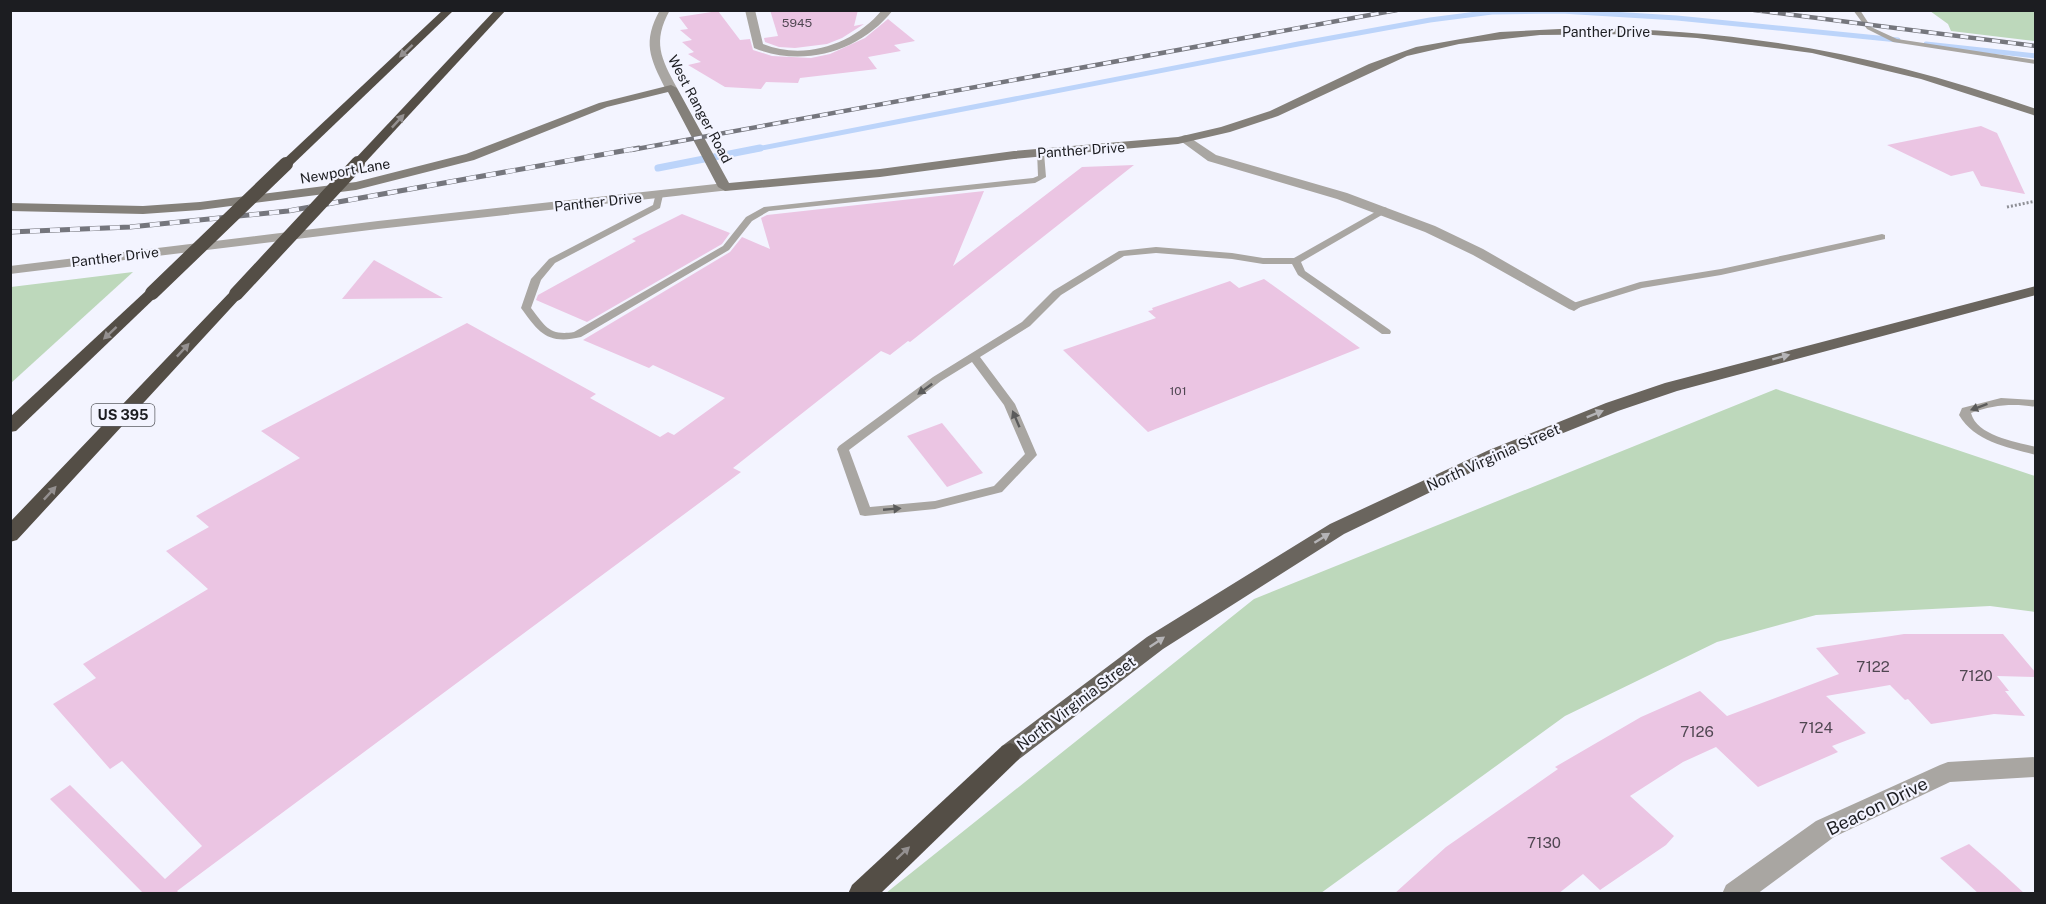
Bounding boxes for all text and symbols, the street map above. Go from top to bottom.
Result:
house number: 5945 [782,16,812,30]
street label: Panther Drive [1562,24,1650,40]
one-way arrow [400,43,414,57]
street label: West Ranger Road [665,52,735,166]
one-way arrow [390,114,404,128]
street label: Panther Drive [1036,139,1126,161]
street label: Newport Lane [299,155,391,187]
street label: Panther Drive [553,189,643,215]
street label: Panther Drive [70,244,160,270]
one-way arrow [102,326,117,340]
one-way arrow [176,343,190,357]
one-way arrow [1773,352,1791,361]
one-way arrow [917,382,932,394]
house number: 101 [1169,384,1187,398]
one-way arrow [1969,402,1987,412]
road number: US 395 [92,404,154,426]
one-way arrow [1586,409,1604,418]
one-way arrow [1010,410,1020,428]
street label: North Virginia Street [1424,420,1562,494]
one-way arrow [43,486,57,500]
one-way arrow [882,504,901,514]
one-way arrow [1314,533,1330,544]
one-way arrow [1149,636,1165,648]
street label: North Virginia Street [1013,653,1139,753]
house number: 7122 [1856,658,1890,675]
house number: 7120 [1959,667,1993,684]
house number: 7124 [1799,719,1833,736]
house number: 7126 [1680,723,1714,740]
street label: Beacon Drive [1823,772,1931,840]
house number: 7130 [1527,834,1561,851]
one-way arrow [896,846,911,860]

